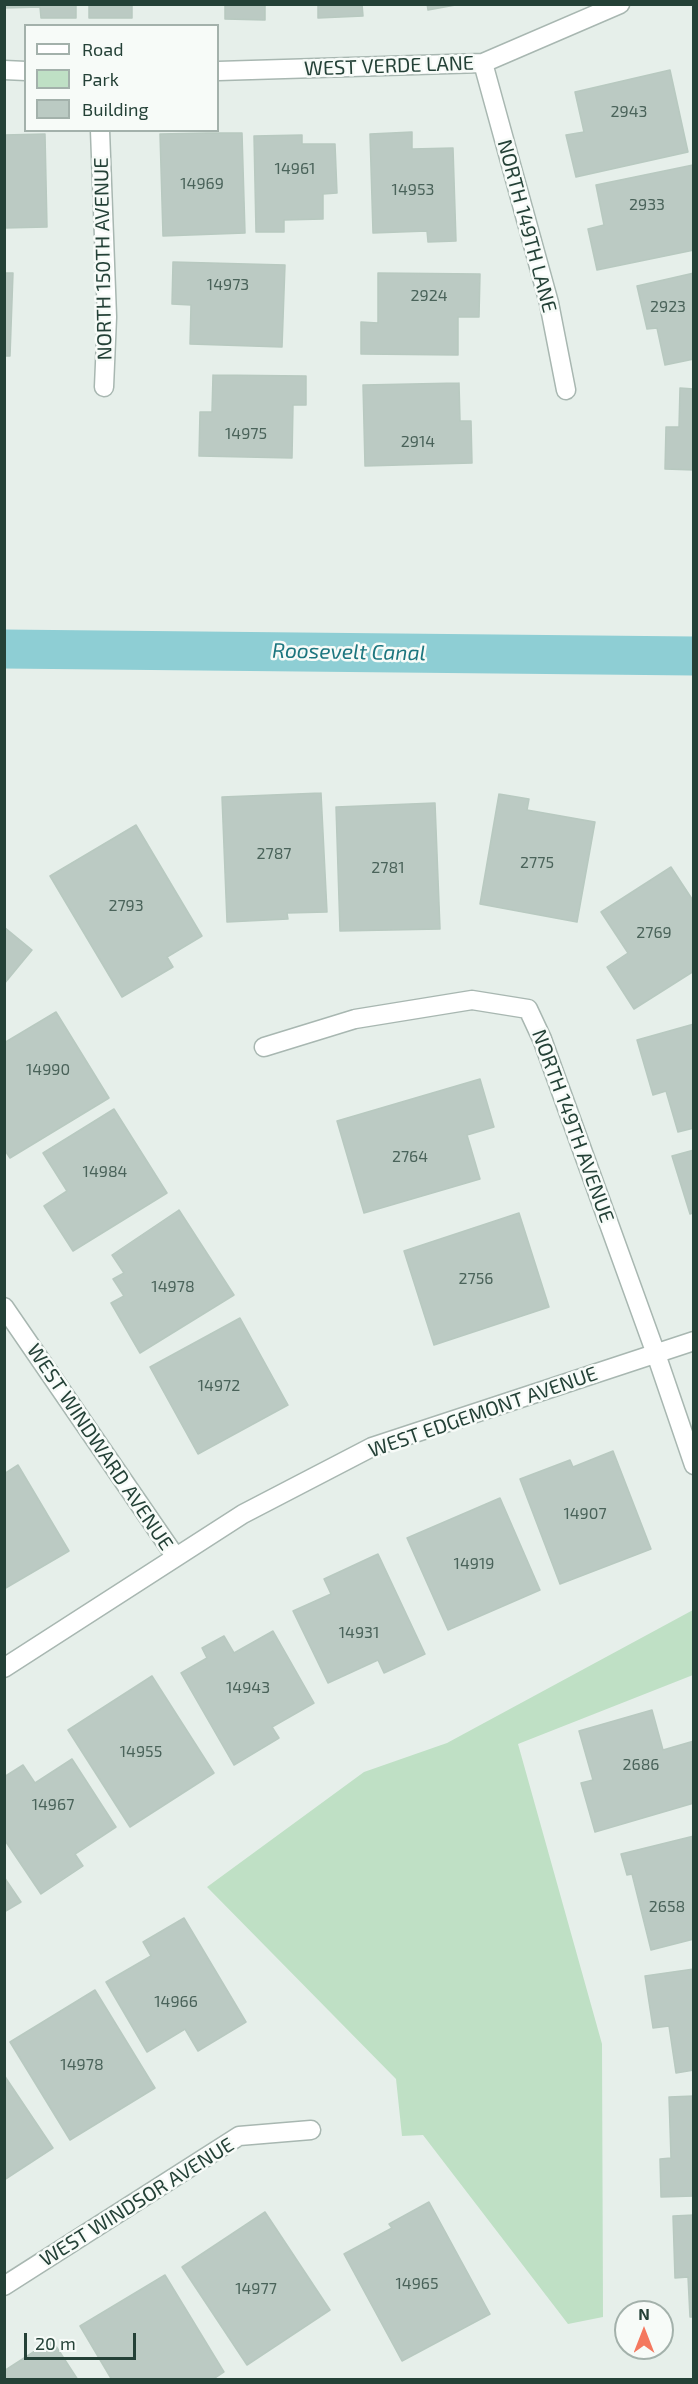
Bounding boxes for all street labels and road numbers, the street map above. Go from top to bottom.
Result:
street label: WEST VERDE LANE [304,51,474,81]
street label: NORTH 149TH LANE [492,137,562,315]
street label: NORTH 150TH AVENUE [89,157,117,361]
street label: NORTH 149TH AVENUE [527,1026,619,1226]
street label: WEST WINDWARD AVENUE [22,1339,178,1555]
street label: WEST EDGEMONT AVENUE [365,1361,601,1463]
street label: WEST WINDSOR AVENUE [36,2132,238,2272]

